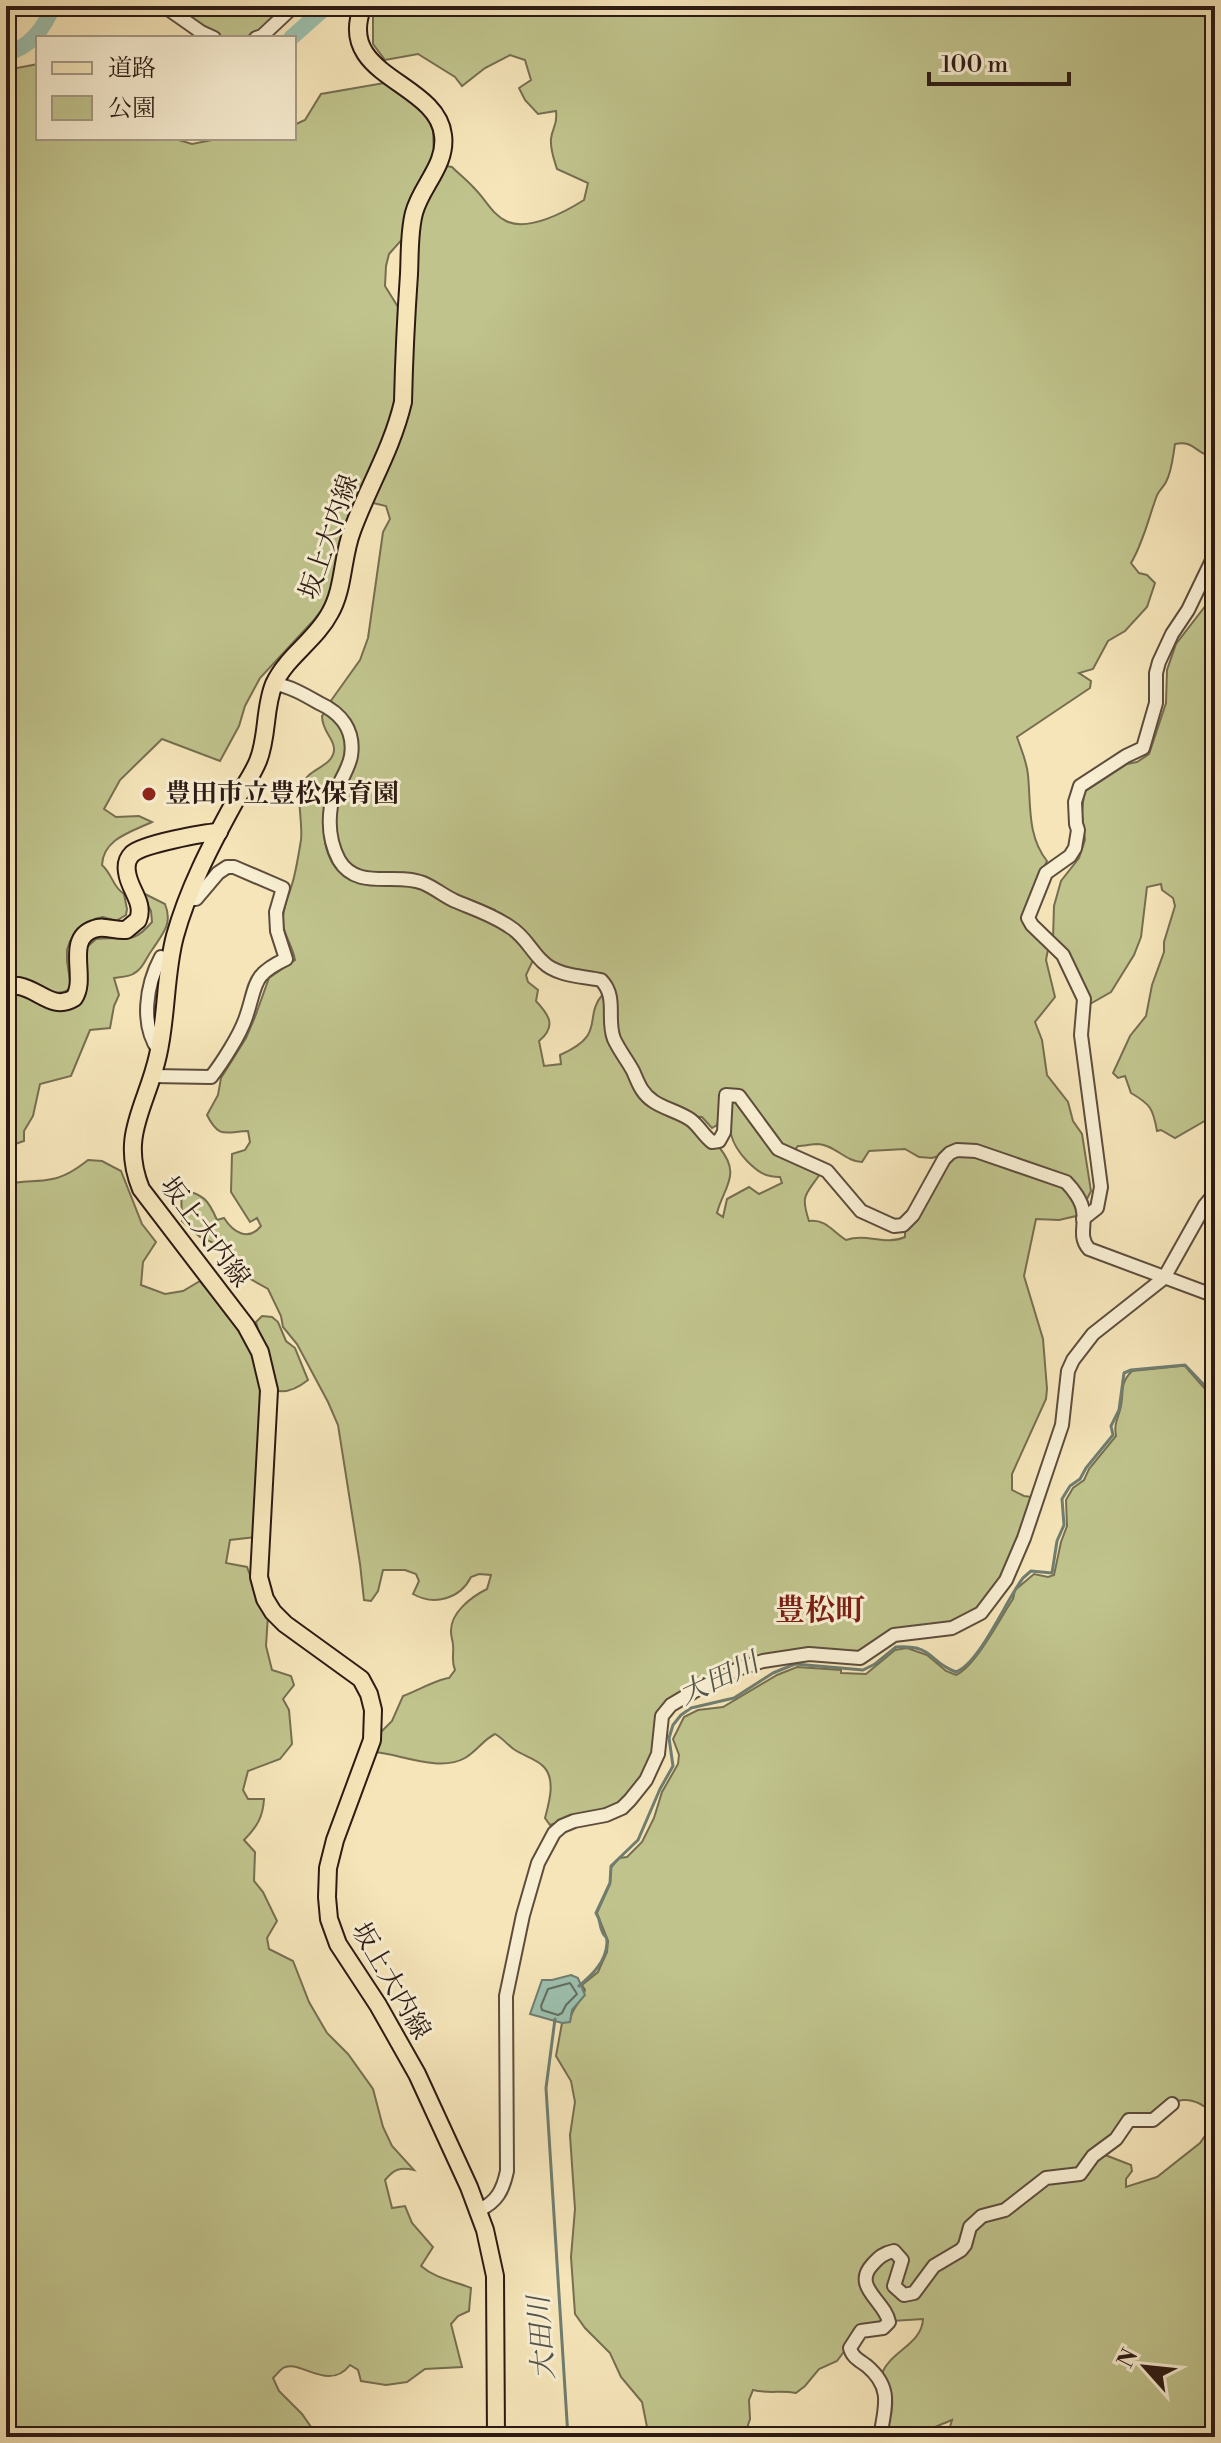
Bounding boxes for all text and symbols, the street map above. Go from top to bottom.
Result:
legend [36,36,296,140]
scale bar [929,36,1069,86]
text: 100 m [941,50,1008,80]
text: 道路 [108,54,156,84]
text: 公園 [108,94,156,124]
street label: 坂上大内線 [293,470,365,604]
place label: 豊田市立豊松保育園 [165,778,399,810]
marker: 豊田市立豊松保育園 [140,785,158,803]
street label: 坂上大内線 [153,1170,257,1294]
district label: 豊松町 [775,1592,865,1630]
water label: 大田川 [674,1644,767,1713]
street label: 坂上大内線 [345,1917,437,2045]
water label: 大田川 [521,2292,562,2381]
north arrow [1105,2327,1185,2407]
text: N [1113,2344,1145,2372]

